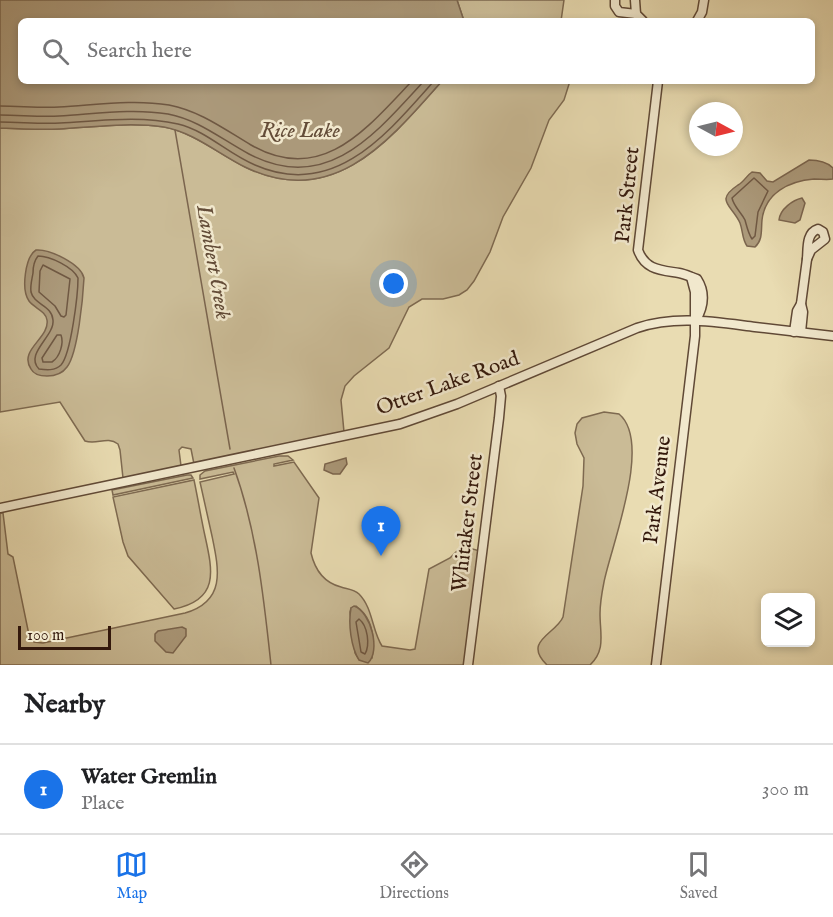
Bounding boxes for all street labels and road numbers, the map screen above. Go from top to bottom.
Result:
street label: Park Street [610,145,646,245]
street label: Otter Lake Road [373,345,524,422]
street label: Park Avenue [638,434,678,546]
street label: Whitaker Street [446,452,490,594]

